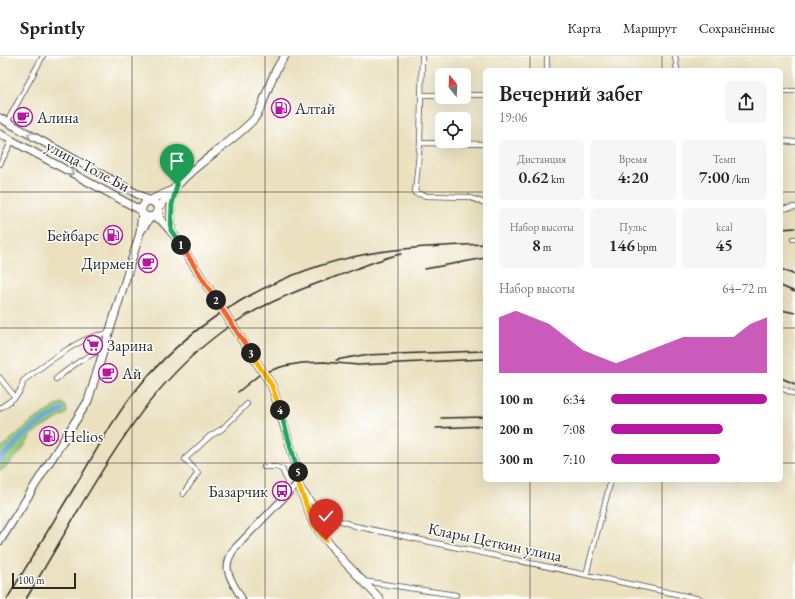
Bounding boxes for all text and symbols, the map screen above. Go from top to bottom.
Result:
text: Sprintly [20,15,85,40]
text: Карта [568,19,601,37]
text: Маршрут [623,19,677,37]
text: Сохранённые [699,19,775,37]
north arrow [435,68,471,104]
map controls [435,68,471,148]
text: Вечерний забег [499,79,643,108]
button: share [725,81,767,123]
fuel station icon: Алтай [270,97,292,119]
place label: Алтай [294,98,336,119]
cafe icon: Алина [12,106,34,128]
place label: Алина [36,107,80,128]
text: 19:06 [499,109,527,126]
button: locate [435,112,471,148]
one-way arrow [27,132,34,140]
street label: улица Толе Би [42,135,134,197]
pin [160,144,194,185]
icon: arrive [166,150,188,172]
text: Дистанция [517,152,566,166]
text: Время [619,152,647,166]
text: Темп [713,152,736,166]
text: 0.62 [519,166,549,188]
text: 4:20 [618,166,648,188]
text: 7:00 [699,166,730,188]
one-way arrow [67,168,74,176]
text: km [549,172,565,186]
text: /km [730,172,750,186]
text: Набор высоты [510,220,574,234]
text: Пульс [619,220,647,234]
text: kcal [716,220,733,234]
fuel station icon: Бейбарс [102,224,124,246]
place label: Бейбарс [46,225,99,246]
text: 8 [532,234,541,256]
text: 146 [609,234,635,256]
text: 45 [716,234,733,256]
pin: 1 [171,235,191,255]
text: 1 [178,238,184,252]
text: m [541,240,551,254]
text: bpm [635,240,657,254]
cafe icon: Дирмен [137,252,159,274]
place label: Дирмен [82,253,134,274]
text: Набор высоты [499,280,575,297]
text: 64–72 m [722,280,767,297]
pin: 2 [206,290,226,310]
text: 2 [213,293,219,307]
supermarket icon: Зарина [82,334,104,356]
place label: Зарина [107,335,154,356]
pin: 3 [241,343,261,363]
text: 3 [248,346,254,360]
cafe icon: Ай [97,362,119,384]
place label: Ай [121,363,142,384]
text: 100 m [499,391,533,408]
text: 6:34 [563,391,585,408]
pin: 4 [270,400,290,420]
text: 4 [277,403,283,417]
text: 200 m [499,421,533,438]
text: 7:08 [563,421,585,438]
fuel station icon: Helios [38,425,60,447]
place label: Helios [63,426,103,447]
text: 300 m [499,451,533,468]
text: 7:10 [563,451,585,468]
pin: 5 [288,462,308,482]
text: 5 [295,465,301,479]
bus stop icon: Базарчик [271,480,293,502]
place label: Базарчик [208,481,268,502]
pin [309,499,343,540]
icon: check [315,505,337,527]
street label: Клары Цеткин улица [426,518,564,567]
scale bar [12,571,76,590]
text: 100 m [18,573,45,587]

